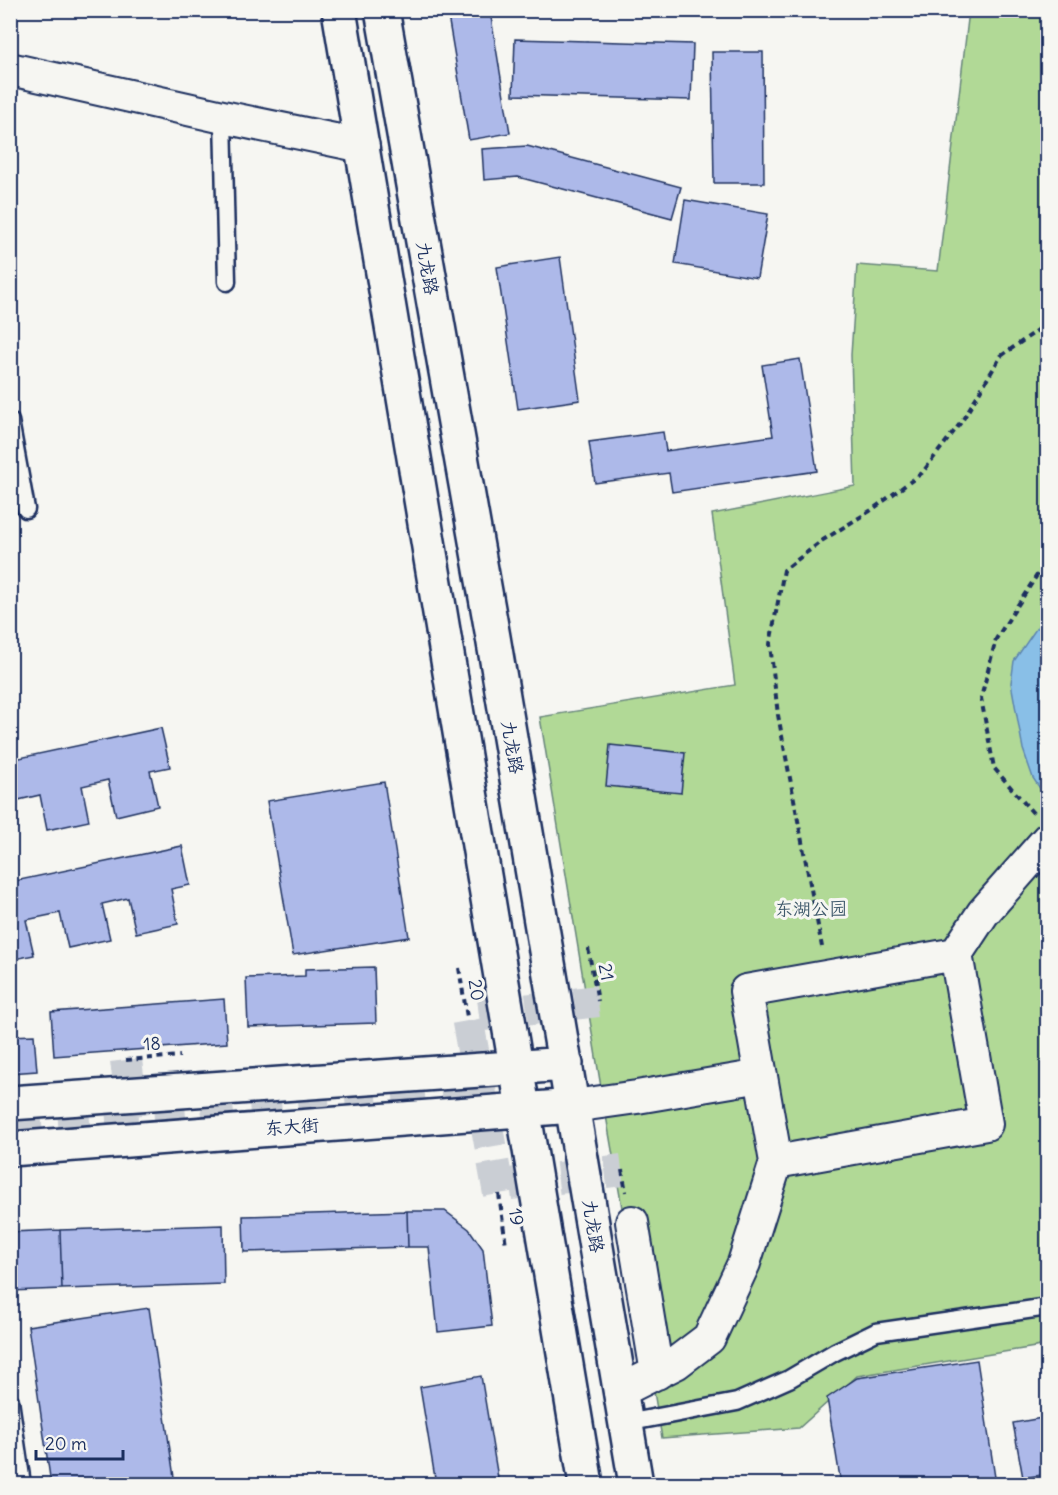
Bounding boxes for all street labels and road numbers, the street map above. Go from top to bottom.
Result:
street label: 九龙路 [411,239,444,296]
street label: 九龙路 [496,718,529,775]
street label: 21 [594,961,619,982]
street label: 20 [463,977,490,1002]
street label: 18 [142,1031,162,1056]
street label: 东大街 [264,1113,320,1140]
street label: 九龙路 [578,1197,609,1254]
street label: 19 [504,1206,529,1227]

